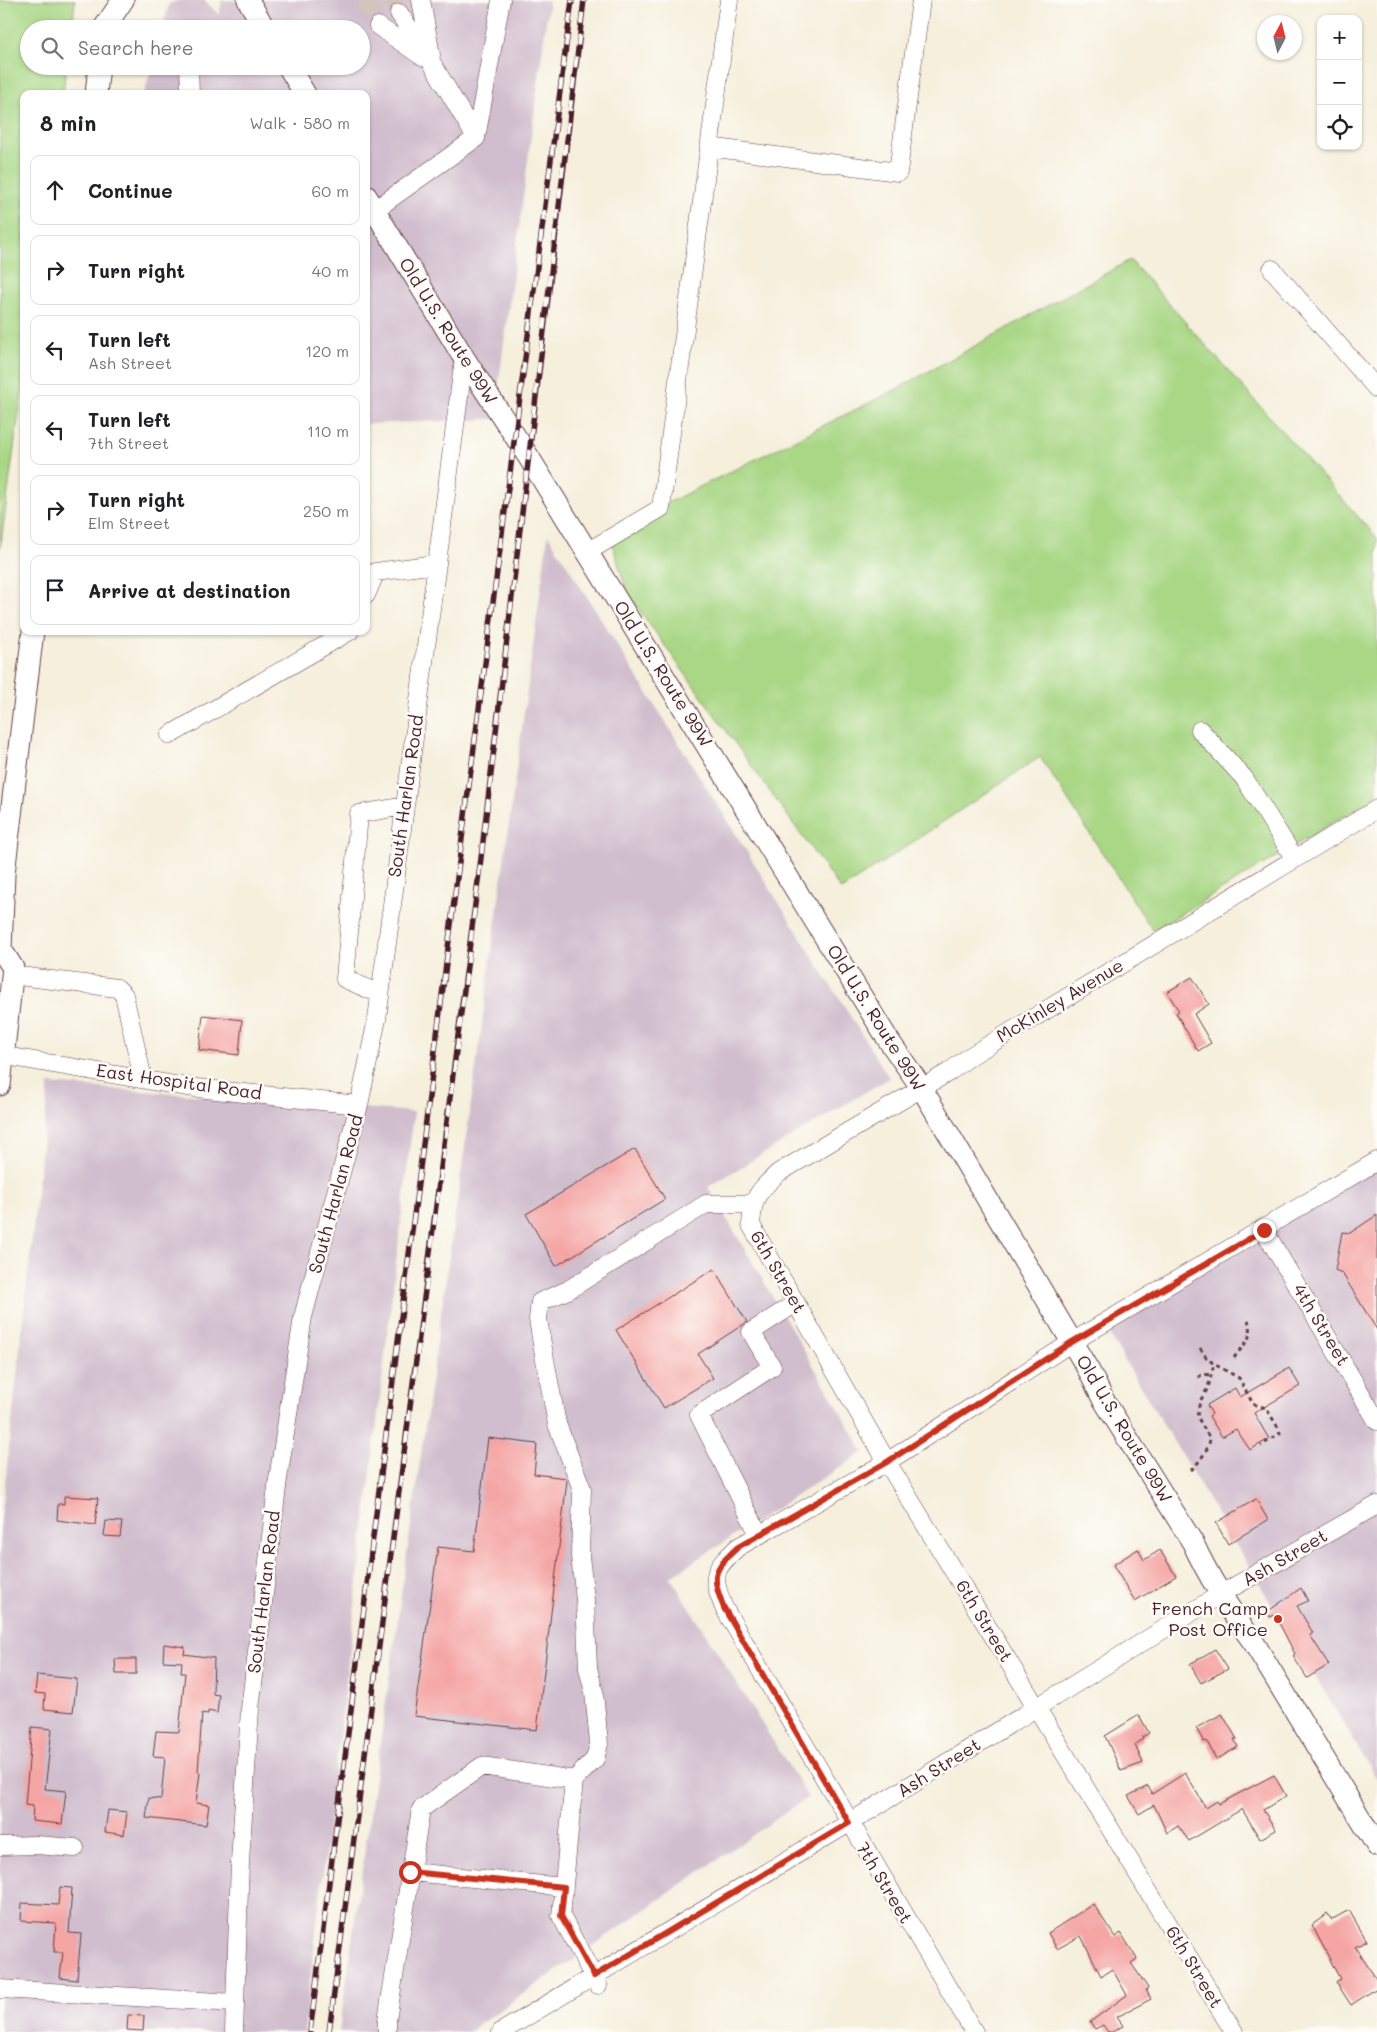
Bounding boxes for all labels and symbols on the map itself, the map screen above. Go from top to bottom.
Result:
north arrow [1257,15,1302,60]
street label: Old U.S. Route 99W [394,253,504,408]
street label: Old U.S. Route 99W [609,596,719,751]
street label: South Harlan Road [382,713,428,879]
street label: Old U.S. Route 99W [822,940,932,1095]
street label: McKinley Avenue [991,953,1128,1048]
street label: East Hospital Road [95,1058,264,1105]
street label: South Harlan Road [302,1111,368,1276]
route end [1253,1219,1276,1242]
street label: 6th Street [745,1226,812,1317]
street label: 4th Street [1288,1279,1356,1370]
street label: Old U.S. Route 99W [1071,1350,1179,1507]
street label: South Harlan Road [241,1509,285,1675]
street label: Ash Street [1238,1523,1331,1591]
street label: 6th Street [951,1575,1019,1666]
place label: French Camp Post Office [1152,1596,1268,1641]
marker: French Camp Post Office [1272,1613,1284,1625]
street label: Ash Street [892,1732,985,1802]
street label: 7th Street [851,1837,919,1928]
route start [399,1861,422,1884]
street label: 6th Street [1161,1921,1229,2012]

